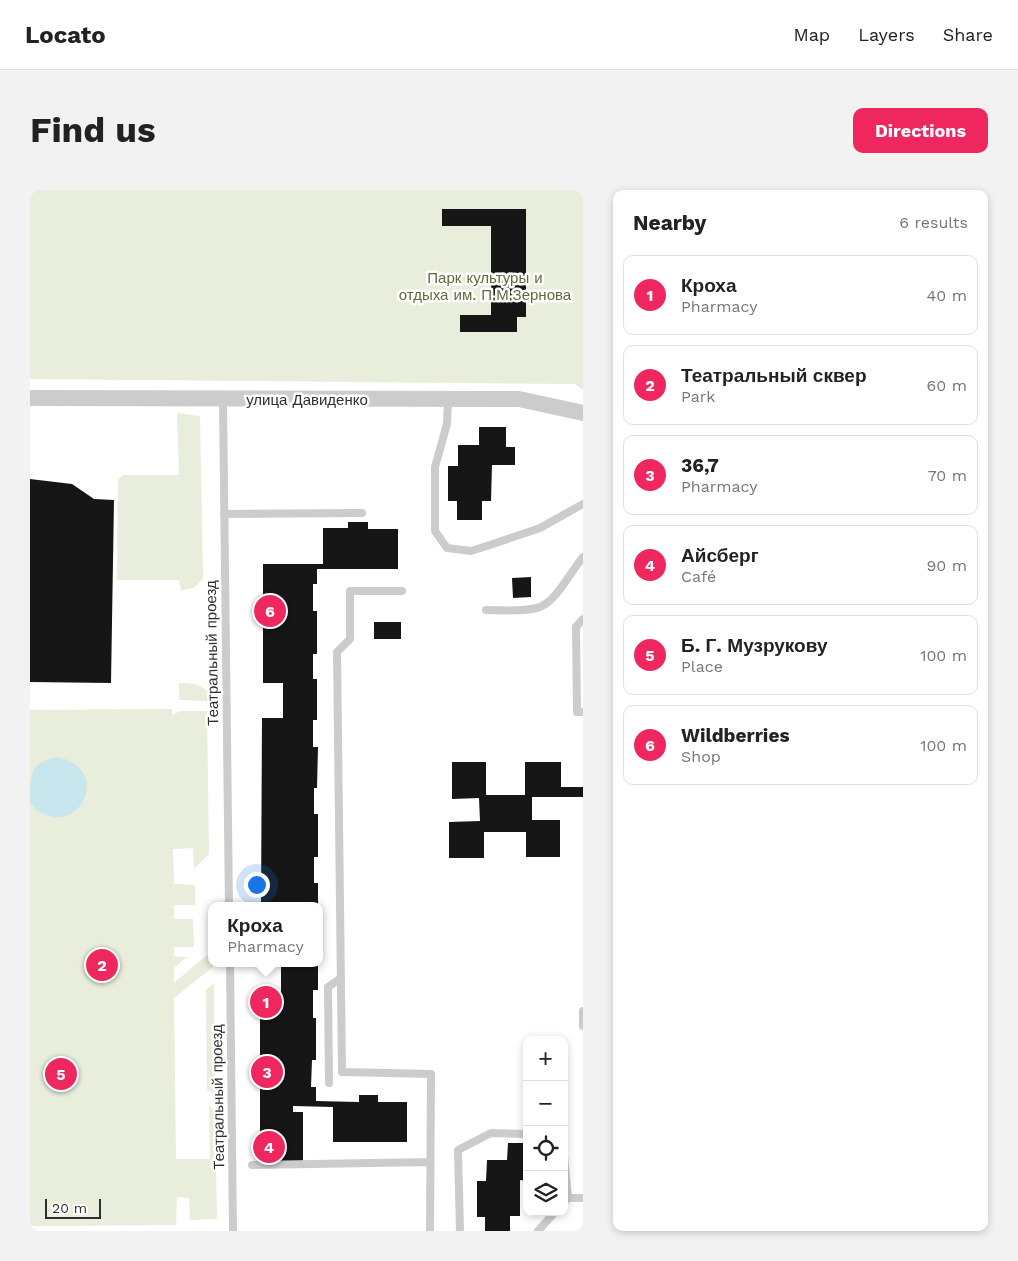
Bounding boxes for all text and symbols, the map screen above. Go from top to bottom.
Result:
text: Locato [25,21,106,49]
text: Map [793,24,830,45]
text: Layers [858,24,915,45]
text: Share [943,24,993,45]
button: Directions [853,108,988,153]
text: Find us [30,109,156,151]
text: Nearby [633,210,706,235]
text: 6 results [899,213,968,232]
park label: Парк культуры и отдыха им. П.М.Зернова [399,269,572,304]
text: Кроха [681,274,736,297]
text: 1 [647,286,653,305]
text: 40 m [927,286,967,305]
text: Pharmacy [681,297,757,316]
text: Театральный сквер [681,364,867,387]
text: 2 [645,376,655,395]
text: 60 m [927,376,967,395]
text: Park [681,387,715,406]
street label: улица Давиденко [246,391,368,409]
text: 36,7 [681,454,719,477]
text: 3 [645,466,655,485]
text: 70 m [928,466,967,485]
text: Pharmacy [681,477,757,496]
text: Айсберг [681,544,759,567]
text: 4 [645,556,655,575]
text: 90 m [926,556,967,575]
text: Café [681,567,716,586]
street label: Театральный проезд [202,580,222,726]
pin: 6 [254,592,286,630]
text: Б. Г. Музрукову [681,634,827,657]
text: 5 [645,646,655,665]
text: 100 m [920,646,967,665]
text: Place [681,657,723,676]
text: Wildberries [681,724,790,747]
text: 6 [645,736,655,755]
text: 100 m [920,736,967,755]
text: Shop [681,747,721,766]
your location [244,872,270,898]
popup [208,902,323,967]
text: Кроха [227,914,283,937]
text: Pharmacy [227,937,304,956]
pin: 2 [86,946,118,984]
pin: 1 [250,983,282,1021]
street label: Театральный проезд [208,1024,228,1170]
map controls [523,1036,568,1216]
button: + [523,1036,568,1081]
pin: 3 [251,1053,283,1091]
pin: 5 [45,1055,77,1093]
button: − [523,1081,568,1126]
button: locate [523,1126,568,1171]
pin: 4 [253,1128,285,1166]
button: layers [523,1171,568,1216]
scale bar [45,1196,101,1219]
text: 20 m [52,1200,87,1216]

